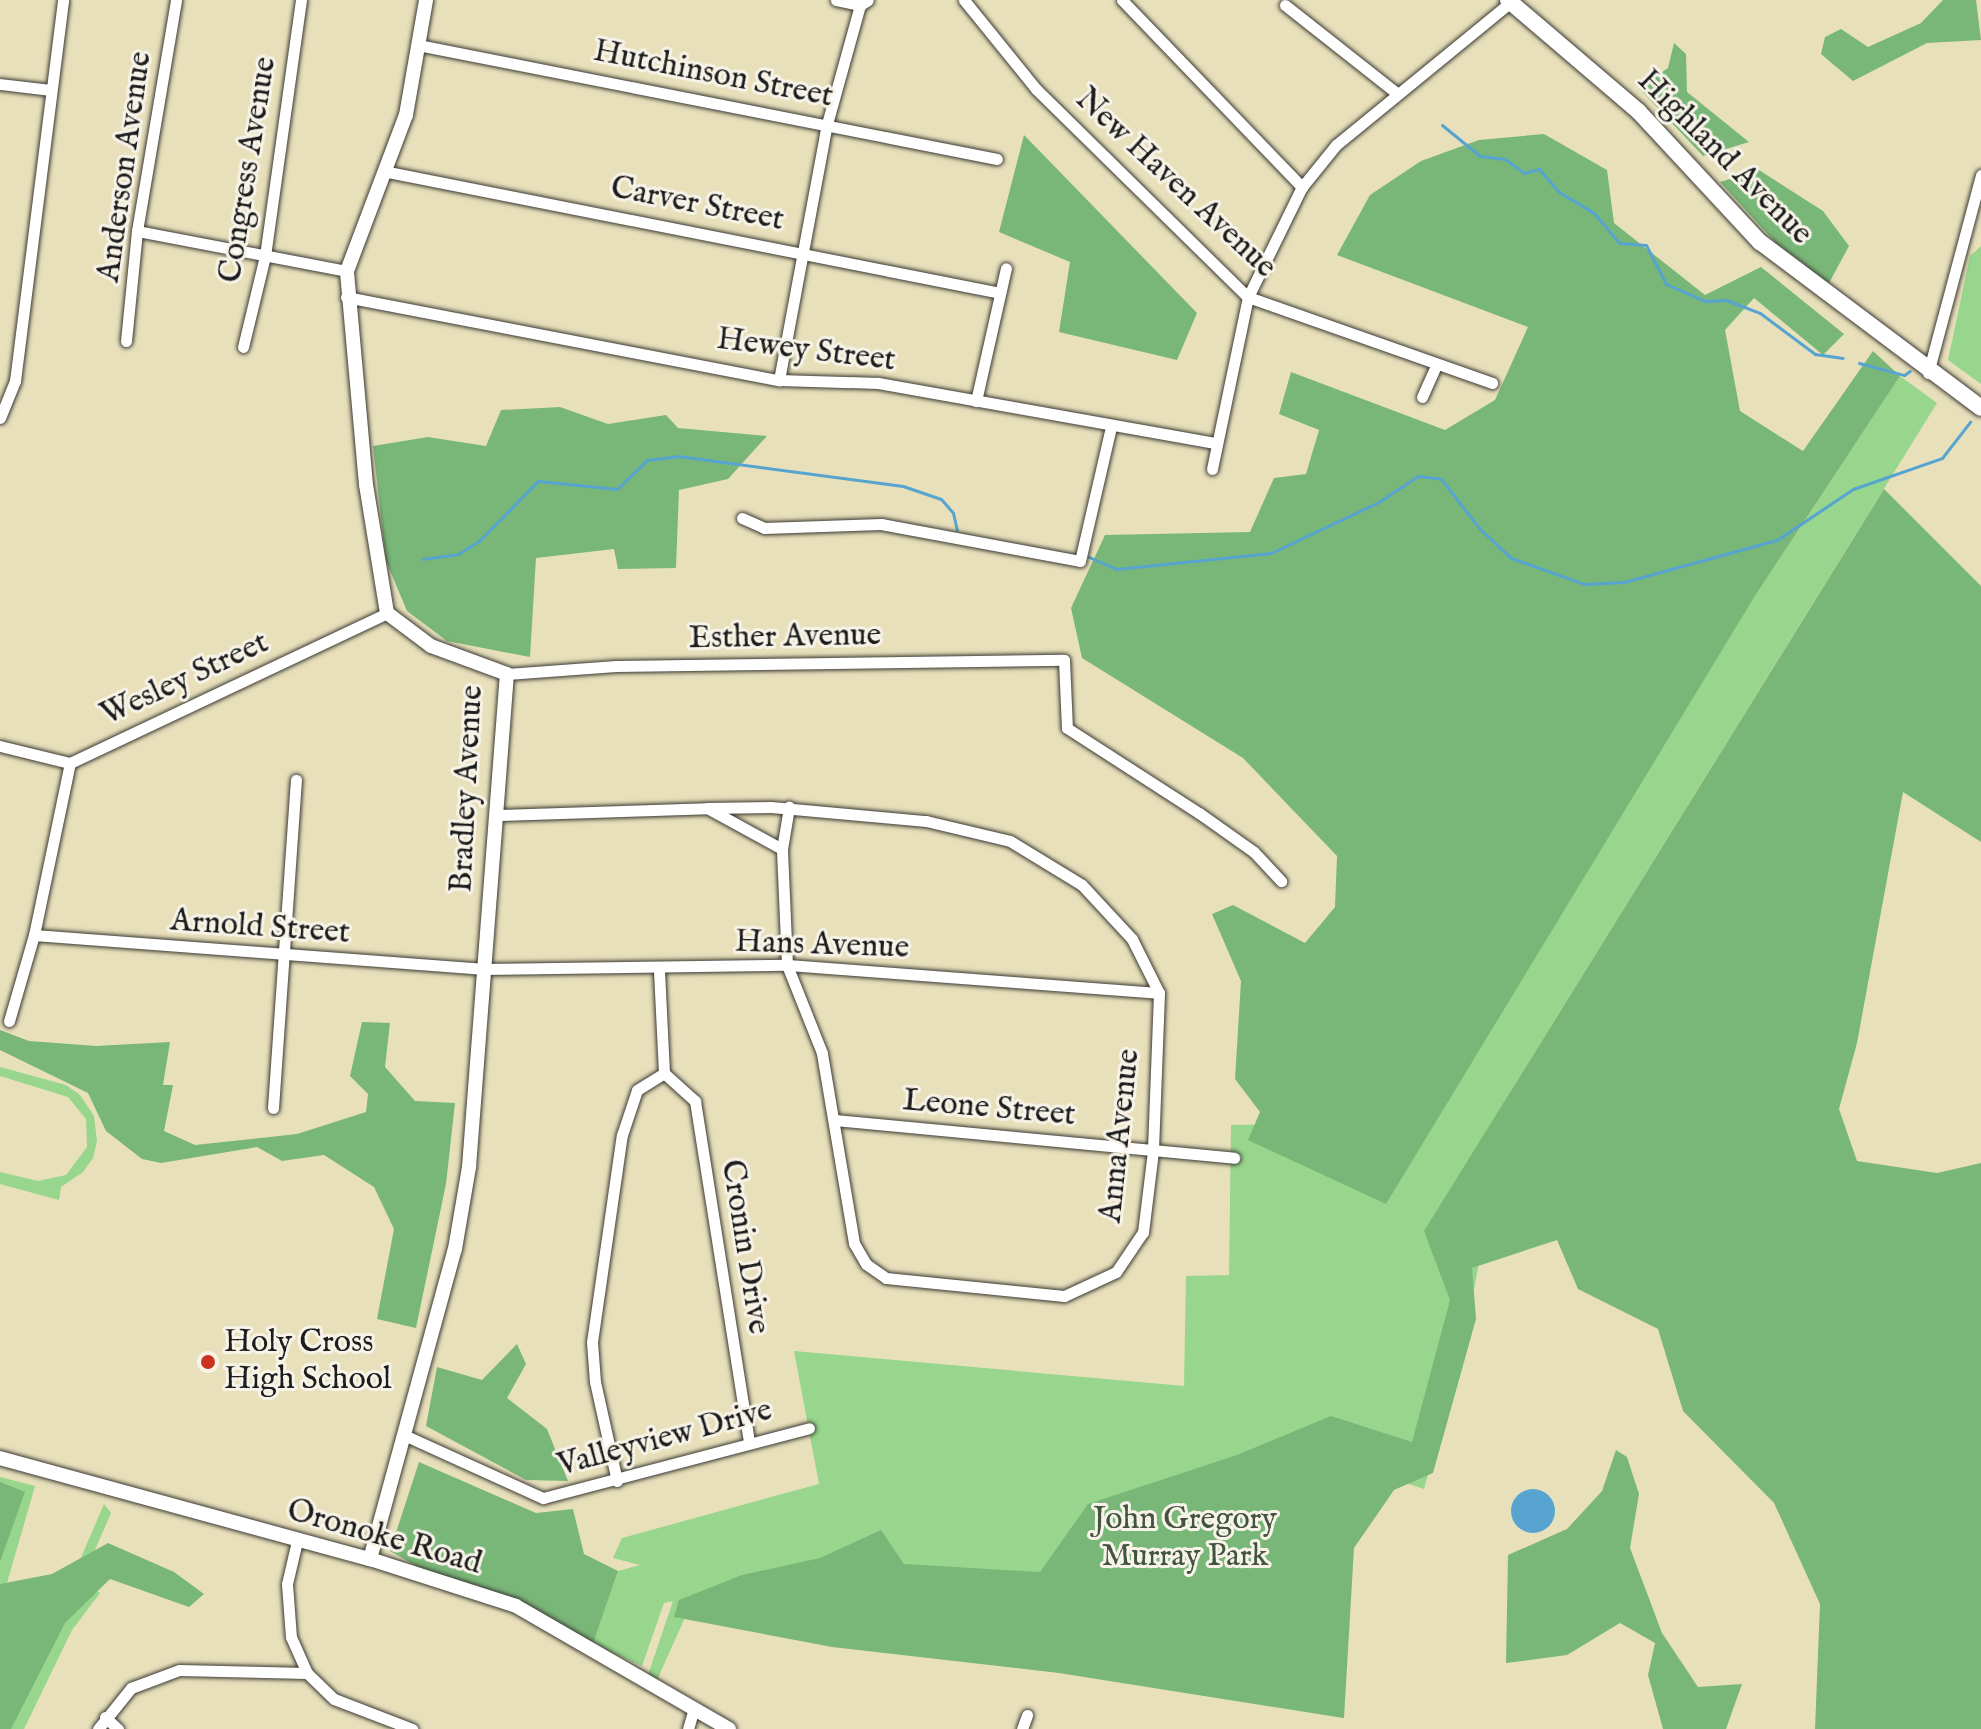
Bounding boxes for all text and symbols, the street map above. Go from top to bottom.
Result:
street label: Hutchinson Street [590,33,836,117]
street label: Anderson Avenue [91,49,161,285]
street label: Congress Avenue [212,54,286,286]
street label: Highland Avenue [1628,62,1820,254]
street label: New Haven Avenue [1066,81,1284,287]
street label: Carver Street [607,169,787,241]
street label: Hewey Street [715,321,897,381]
street label: Esther Avenue [688,617,882,659]
street label: Wesley Street [95,624,275,736]
street label: Bradley Avenue [443,684,493,894]
street label: Arnold Street [169,903,351,953]
street label: Hans Avenue [734,924,910,968]
street label: Anna Avenue [1093,1047,1149,1225]
street label: Leone Street [901,1082,1077,1136]
street label: Cronin Drive [711,1157,777,1337]
place label: Holy Cross High School [224,1325,392,1400]
marker: Holy Cross High School [199,1353,217,1371]
street label: Valleyview Drive [554,1392,776,1486]
street label: Oronoke Road [282,1492,486,1584]
park label: John Gregory Murray Park [1093,1502,1277,1577]

